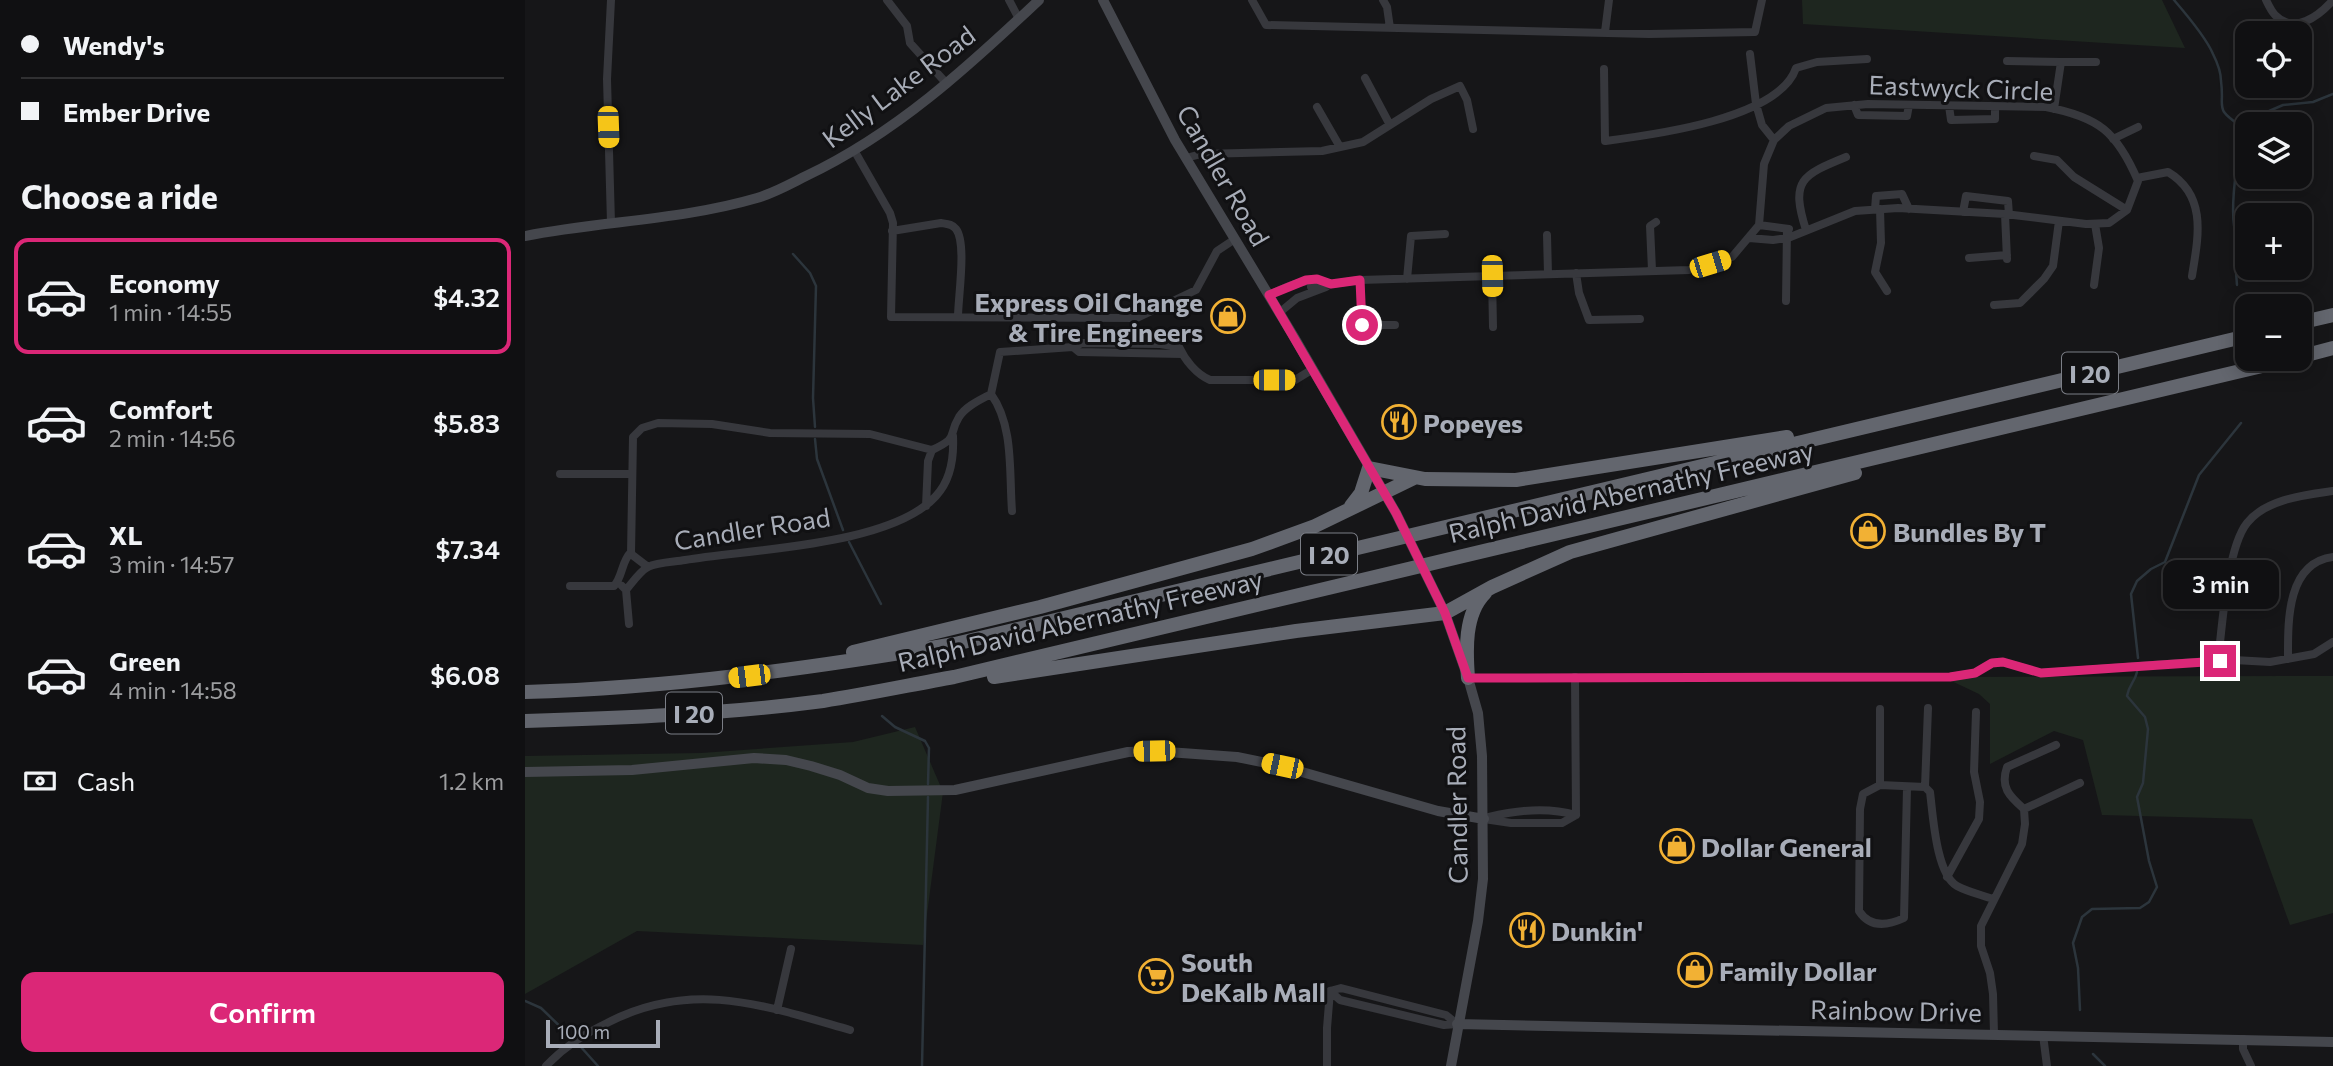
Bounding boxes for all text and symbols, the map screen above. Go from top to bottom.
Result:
street label: Kelly Lake Road [815,18,981,154]
map controls [2235,21,2312,371]
button: locate [2235,21,2312,98]
text: Wendy's [63,29,165,60]
street label: Eastwyck Circle [1868,68,2054,106]
text: Ember Drive [63,96,210,127]
street label: Candler Road [1171,99,1277,251]
car [597,106,620,148]
button: layers [2235,112,2312,189]
text: Choose a ride [21,176,218,216]
button: + [2235,203,2312,280]
car [1687,248,1734,280]
car [1482,255,1503,297]
icon: car [25,265,88,328]
text: Economy [109,267,220,298]
text: $4.32 [433,281,500,312]
place label: Express Oil Change & Tire Engineers [974,286,1203,347]
button: − [2235,294,2312,371]
shop icon: Express Oil Change & Tire Engineers [1209,297,1247,335]
text: 1 min · 14:55 [109,298,232,326]
route start [1346,309,1378,341]
road number: I 20 [2062,352,2118,394]
car [1254,370,1296,391]
icon: car [25,391,88,454]
text: Comfort [109,393,212,424]
restaurant icon: Popeyes [1380,403,1418,441]
text: $5.83 [433,407,500,438]
place label: Popeyes [1423,407,1523,438]
text: 2 min · 14:56 [109,424,236,452]
street label: Ralph David Abernathy Freeway [1445,434,1817,548]
street label: Candler Road [672,500,832,556]
shop icon: Bundles By T [1849,512,1887,550]
place label: Bundles By T [1893,516,2046,547]
icon: car [25,517,88,580]
text: XL [109,519,143,550]
text: $7.34 [436,533,500,564]
road number: I 20 [1301,534,1357,574]
text: 3 min · 14:57 [109,550,234,578]
callout: 3 min [2162,560,2278,608]
street label: Ralph David Abernathy Freeway [894,563,1266,677]
text: 3 min [2192,570,2250,598]
icon: car [25,643,88,706]
text: Green [109,645,181,676]
route end [2204,645,2236,677]
text: $6.08 [430,659,500,690]
car [727,663,772,689]
text: 4 min · 14:58 [109,676,237,704]
road number: I 20 [666,692,722,734]
street label: Candler Road [1439,726,1473,884]
car [1133,740,1176,762]
car [1260,751,1305,781]
icon: cash [21,762,59,800]
text: Cash [77,765,135,796]
text: 1.2 km [439,767,504,795]
shop icon: Dollar General [1658,827,1696,865]
place label: Dollar General [1701,831,1872,862]
restaurant icon: Dunkin' [1508,911,1546,949]
place label: Dunkin' [1551,915,1643,946]
place label: South DeKalb Mall [1181,946,1326,1007]
shop icon: Family Dollar [1676,951,1714,989]
place label: Family Dollar [1719,955,1877,986]
supermarket icon: South DeKalb Mall [1137,957,1175,995]
button: Confirm [21,972,504,1052]
street label: Rainbow Drive [1810,993,1982,1027]
scale bar [546,1017,660,1049]
text: 100 m [557,1020,610,1043]

